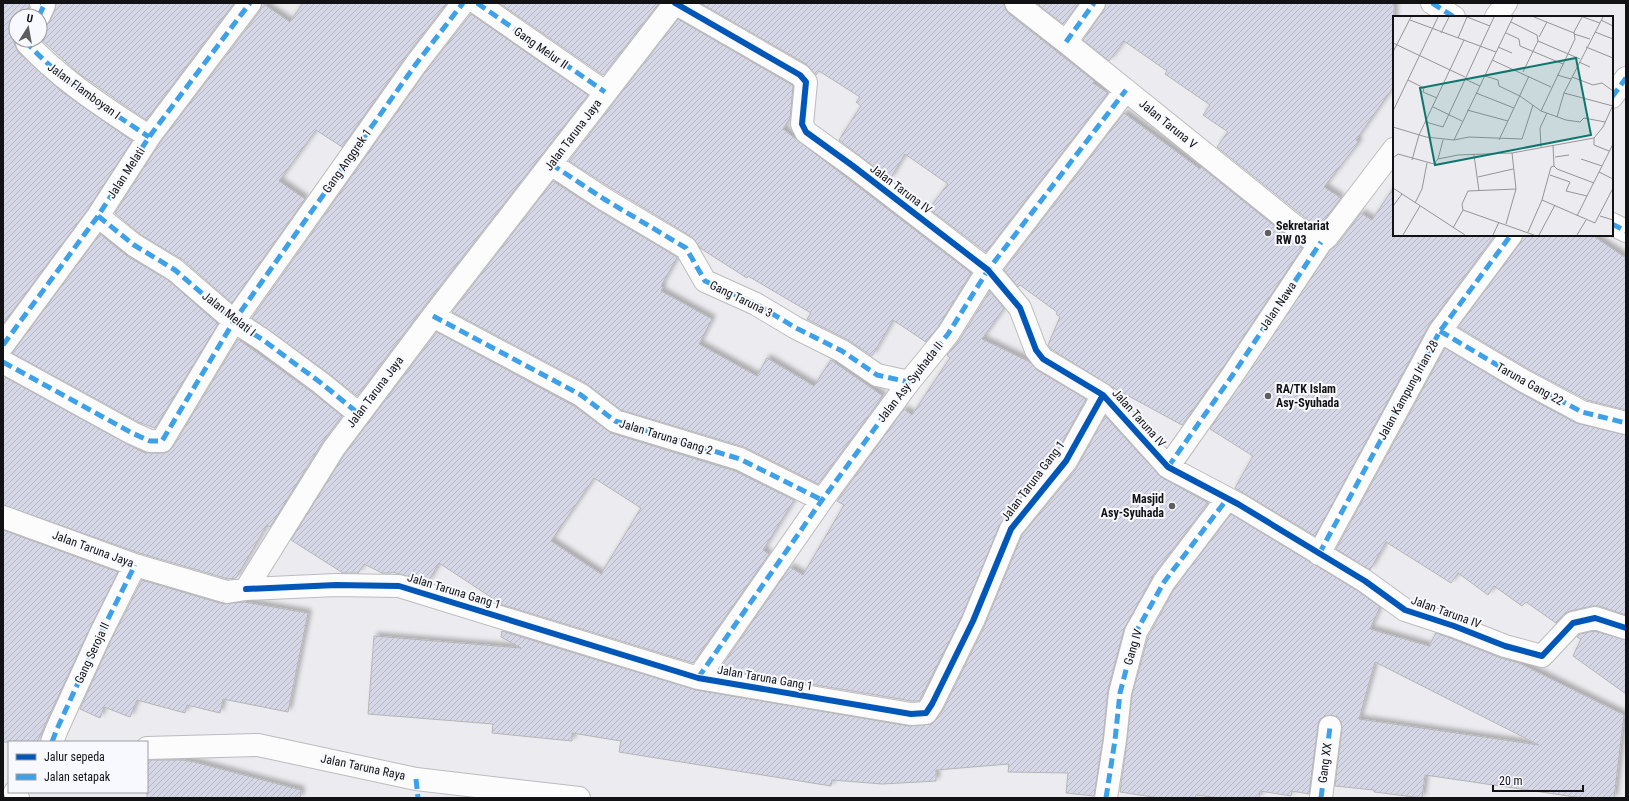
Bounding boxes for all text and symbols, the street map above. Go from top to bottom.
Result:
north arrow [8,8,48,48]
text: U [25,12,34,26]
inset map [1393,16,1613,236]
street label: Gang Melur II [511,24,571,72]
street label: Jalan Flamboyan I [45,60,123,122]
street label: Jalan Taruna Jaya [542,96,605,173]
street label: Jalan Taruna V [1136,96,1200,152]
street label: Gang Anggrek 1 [320,126,374,196]
street label: Jalan Melati [104,145,148,201]
street label: Jalan Taruna IV [868,161,935,217]
place label: Sekretariat RW 03 [1276,219,1330,247]
marker: Sekretariat RW 03 [1263,228,1273,238]
street label: Gang Taruna 3 [707,278,775,320]
street label: Jalan Nawa [1257,279,1299,333]
street label: Jalan Melati I [200,289,258,339]
street label: Jalan Kampung Irian 28 [1375,338,1441,442]
street label: Jalan Asy Syuhada II [874,339,946,425]
street label: Jalan Taruna Jaya [344,353,407,430]
street label: Taruna Gang 22 [1494,360,1566,408]
place label: RA/TK Islam Asy-Syuhada [1276,382,1340,410]
street label: Jalan Taruna IV [1109,386,1169,450]
marker: RA/TK Islam Asy-Syuhada [1263,391,1273,401]
street label: Jalan Taruna Gang 2 [618,416,714,458]
street label: Jalan Taruna Gang 1 [998,438,1068,524]
place label: Masjid Asy-Syuhada [1101,492,1164,520]
marker: Masjid Asy-Syuhada [1167,501,1177,511]
street label: Jalan Taruna Jaya [50,528,136,570]
street label: Jalan Taruna Gang 1 [406,570,502,612]
street label: Jalan Taruna IV [1409,593,1483,631]
street label: Gang Seroja II [72,620,112,686]
street label: Gang IV [1121,627,1145,667]
street label: Jalan Taruna Gang 1 [716,663,814,693]
legend [8,741,148,793]
street label: Gang XX [1316,742,1334,784]
text: Jalur sepeda [44,750,105,764]
street label: Jalan Taruna Raya [319,751,407,783]
scale bar [1493,767,1583,793]
text: Jalan setapak [44,770,111,784]
text: 20 m [1499,774,1523,788]

